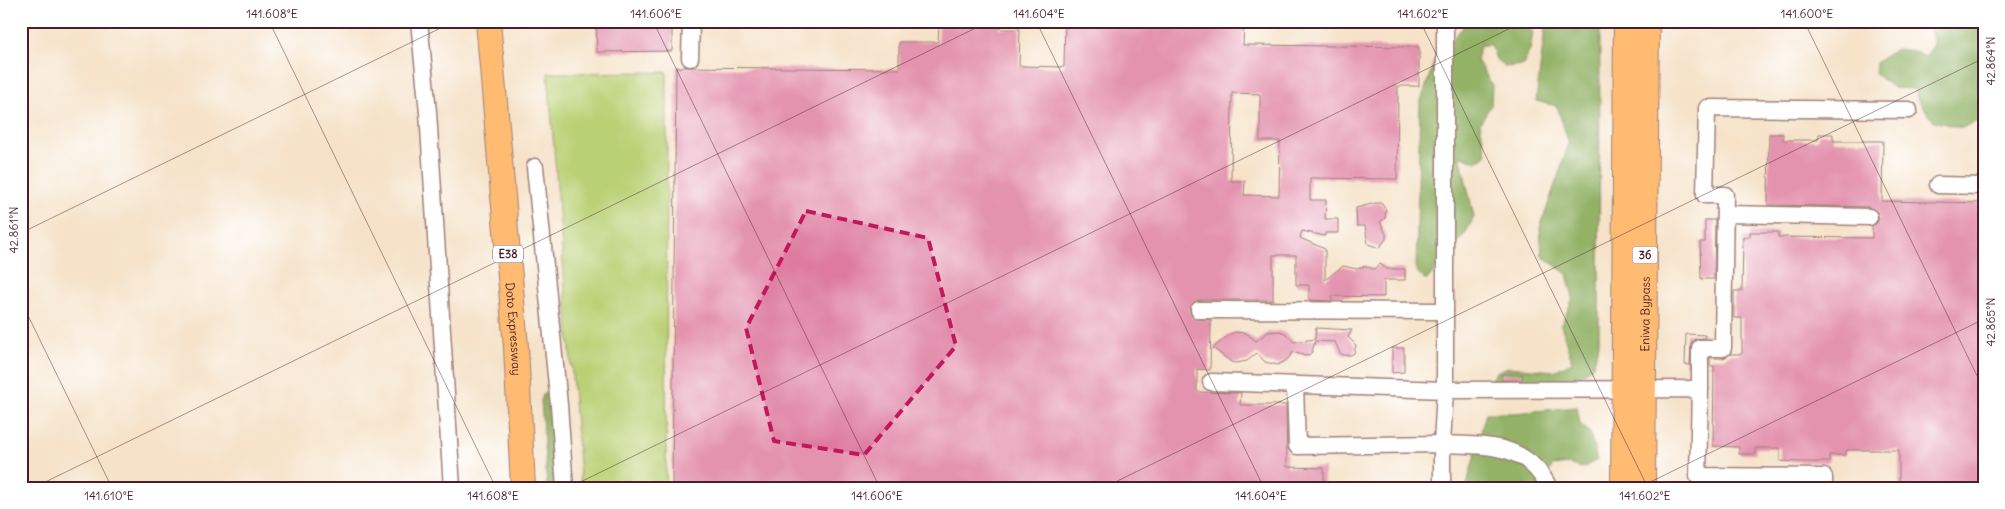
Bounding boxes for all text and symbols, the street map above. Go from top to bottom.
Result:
text: 141.608°E [246,6,298,21]
text: 141.606°E [630,6,682,21]
text: 141.604°E [1013,6,1065,21]
text: 141.602°E [1397,6,1449,21]
text: 141.600°E [1781,6,1833,21]
text: 42.864°N [1983,36,1998,86]
text: 42.861°N [6,207,21,253]
road number: E38 [493,245,523,262]
road number: 36 [1632,246,1658,264]
street label: Eniwa Bypass [1637,276,1652,352]
street label: Doto Expressway [503,282,525,376]
text: 42.865°N [1983,297,1998,347]
text: 141.610°E [84,488,134,503]
text: 141.608°E [467,488,519,503]
text: 141.606°E [851,488,903,503]
text: 141.604°E [1235,488,1287,503]
text: 141.602°E [1619,488,1671,503]

